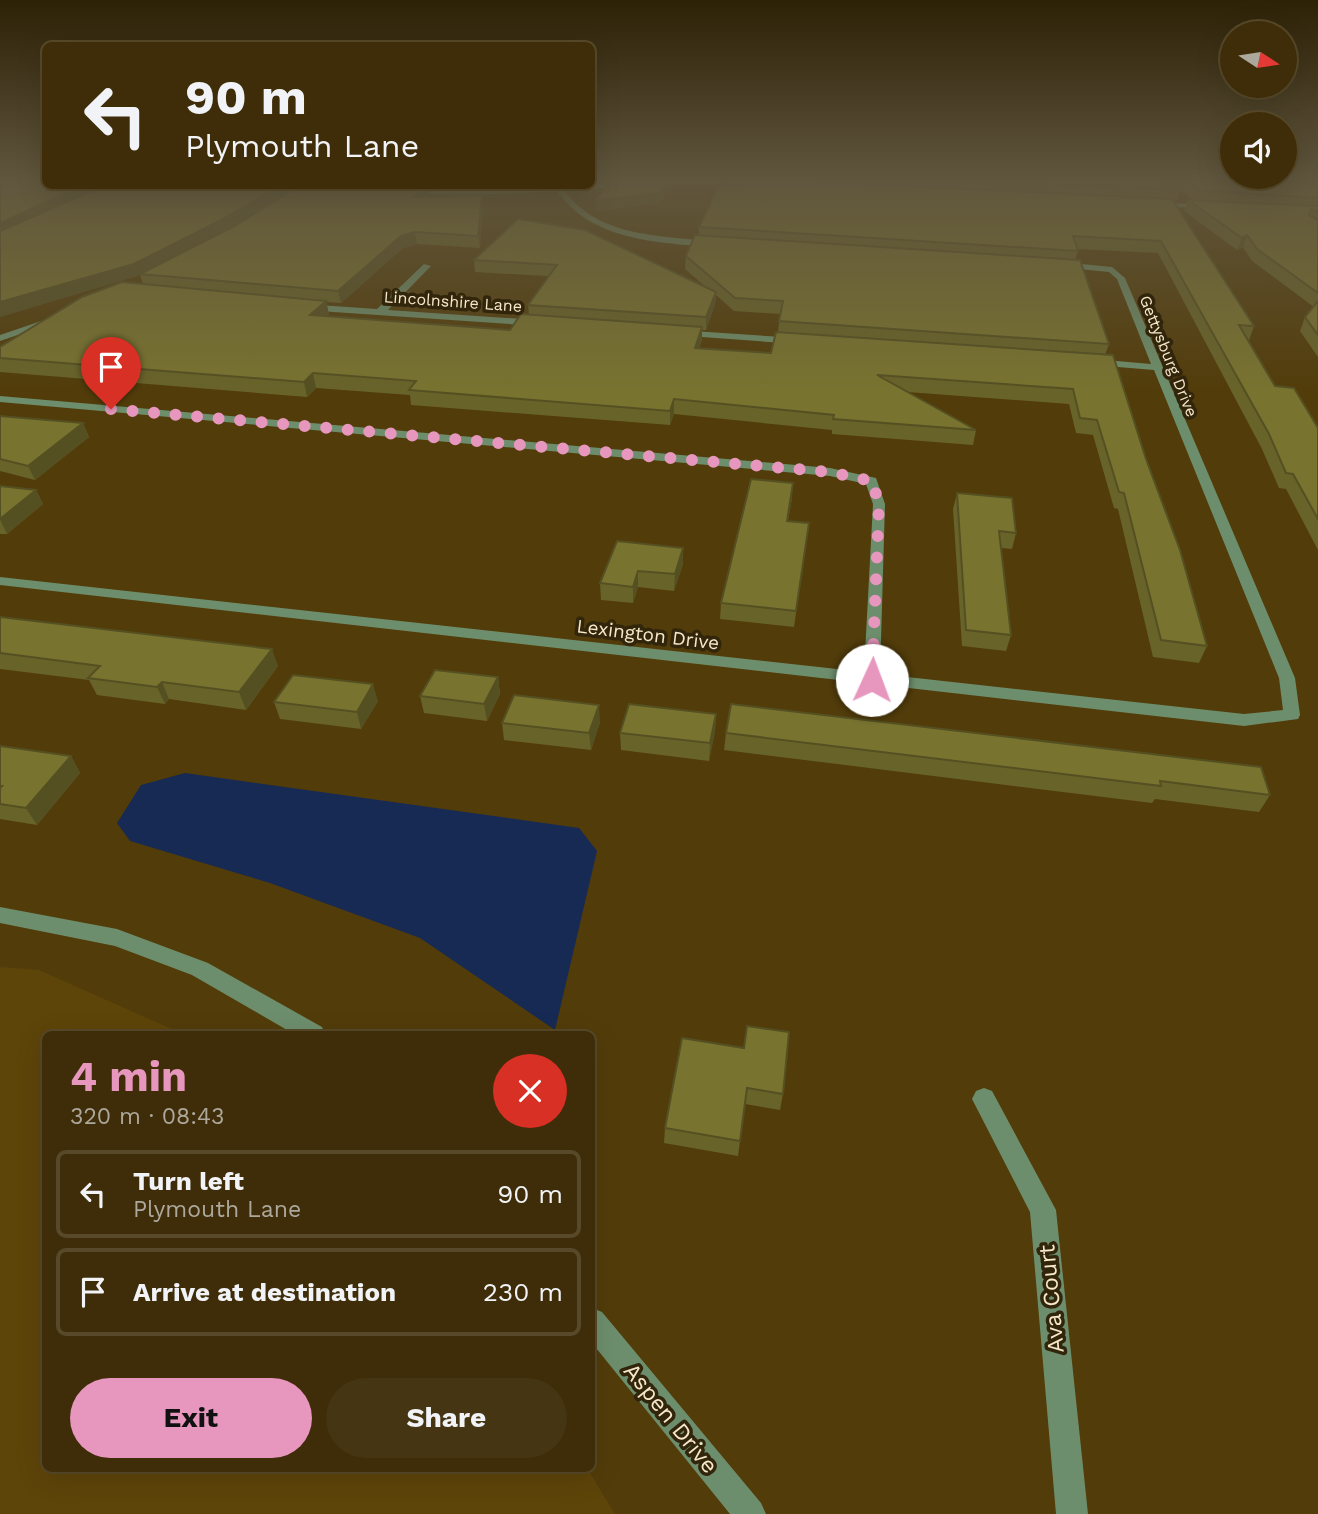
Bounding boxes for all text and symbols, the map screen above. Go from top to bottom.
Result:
north arrow [1220,21,1297,98]
map controls [1220,21,1297,189]
text: 90 m [185,68,307,126]
icon: left [70,70,161,161]
button: sound [1220,112,1297,189]
text: Plymouth Lane [185,127,419,165]
street label: Lincolnshire Lane [383,287,523,316]
street label: Gettysburg Drive [1136,293,1202,420]
pin [81,337,141,409]
icon: arrive [92,348,130,386]
street label: Lexington Drive [575,614,721,655]
position arrow [835,643,909,717]
text: 4 min [70,1052,187,1101]
button: close [493,1054,567,1128]
text: 320 m · 08:43 [70,1103,225,1130]
text: Turn left [133,1166,244,1196]
icon: left [74,1175,112,1213]
text: 90 m [497,1179,563,1209]
text: Plymouth Lane [133,1196,301,1223]
street label: Ava Court [1033,1243,1070,1354]
icon: arrive [74,1273,112,1311]
text: Arrive at destination [133,1277,396,1307]
text: 230 m [483,1277,563,1307]
street label: Aspen Drive [618,1358,723,1479]
button: Exit [70,1378,312,1458]
button: Share [326,1378,567,1458]

